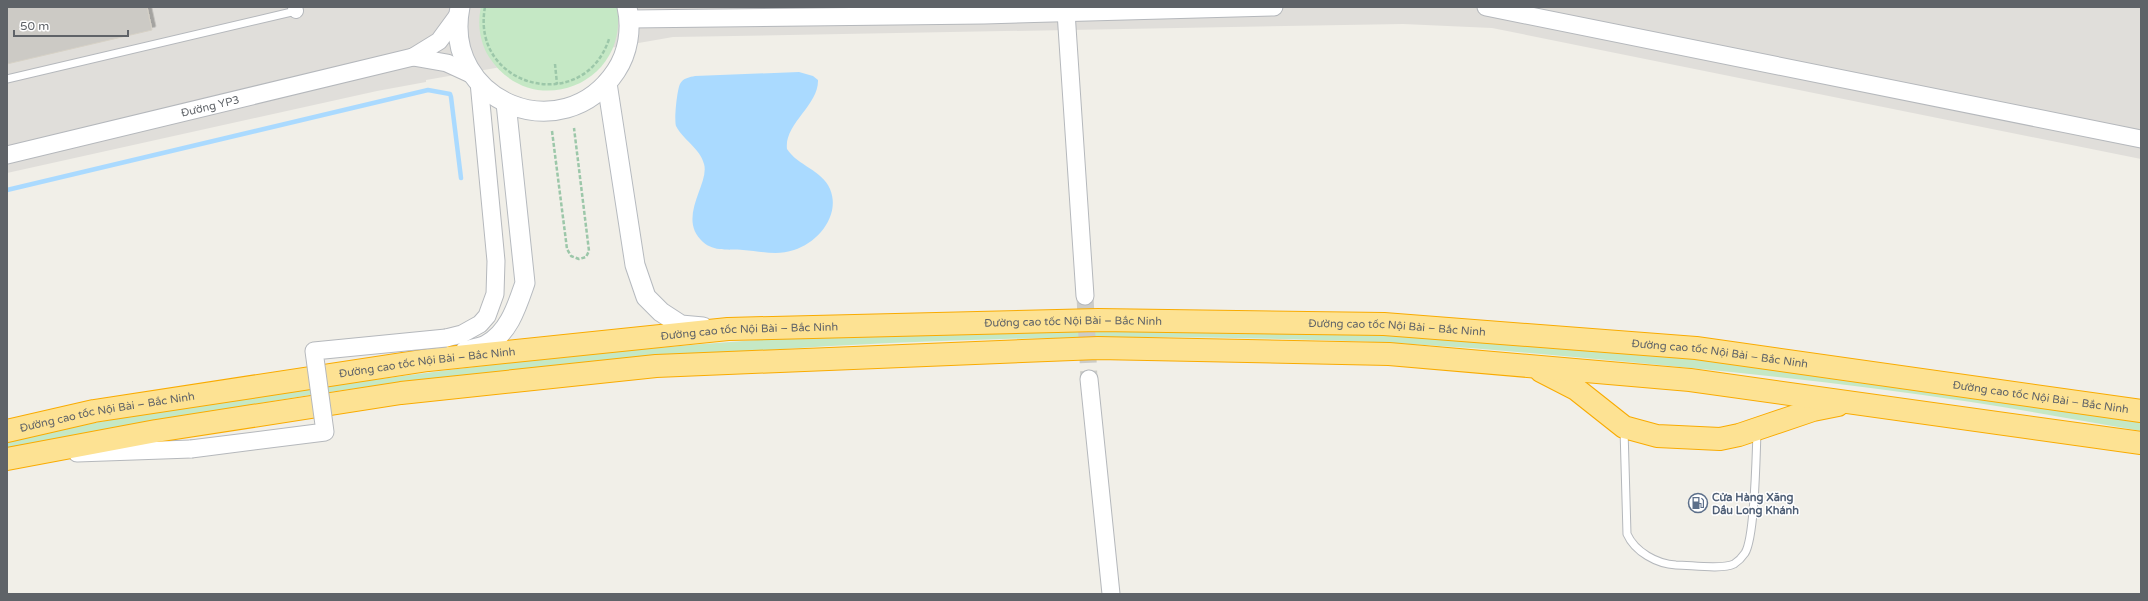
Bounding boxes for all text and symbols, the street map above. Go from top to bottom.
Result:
scale bar [14,12,128,38]
text: 50 m [20,19,49,33]
street label: Đường YP3 [180,93,241,120]
street label: Đường cao tốc Nội Bài – Bắc Ninh [984,314,1162,330]
street label: Đường cao tốc Nội Bài – Bắc Ninh [1308,317,1486,339]
street label: Đường cao tốc Nội Bài – Bắc Ninh [660,320,838,343]
street label: Đường cao tốc Nội Bài – Bắc Ninh [1631,337,1809,371]
street label: Đường cao tốc Nội Bài – Bắc Ninh [338,345,516,381]
street label: Đường cao tốc Nội Bài – Bắc Ninh [1952,378,2130,416]
street label: Đường cao tốc Nội Bài – Bắc Ninh [18,390,196,435]
place label: Cửa Hàng Xăng Dầu Long Khánh [1712,491,1799,518]
fuel station icon: Cửa Hàng Xăng Dầu Long Khánh [1687,492,1709,514]

